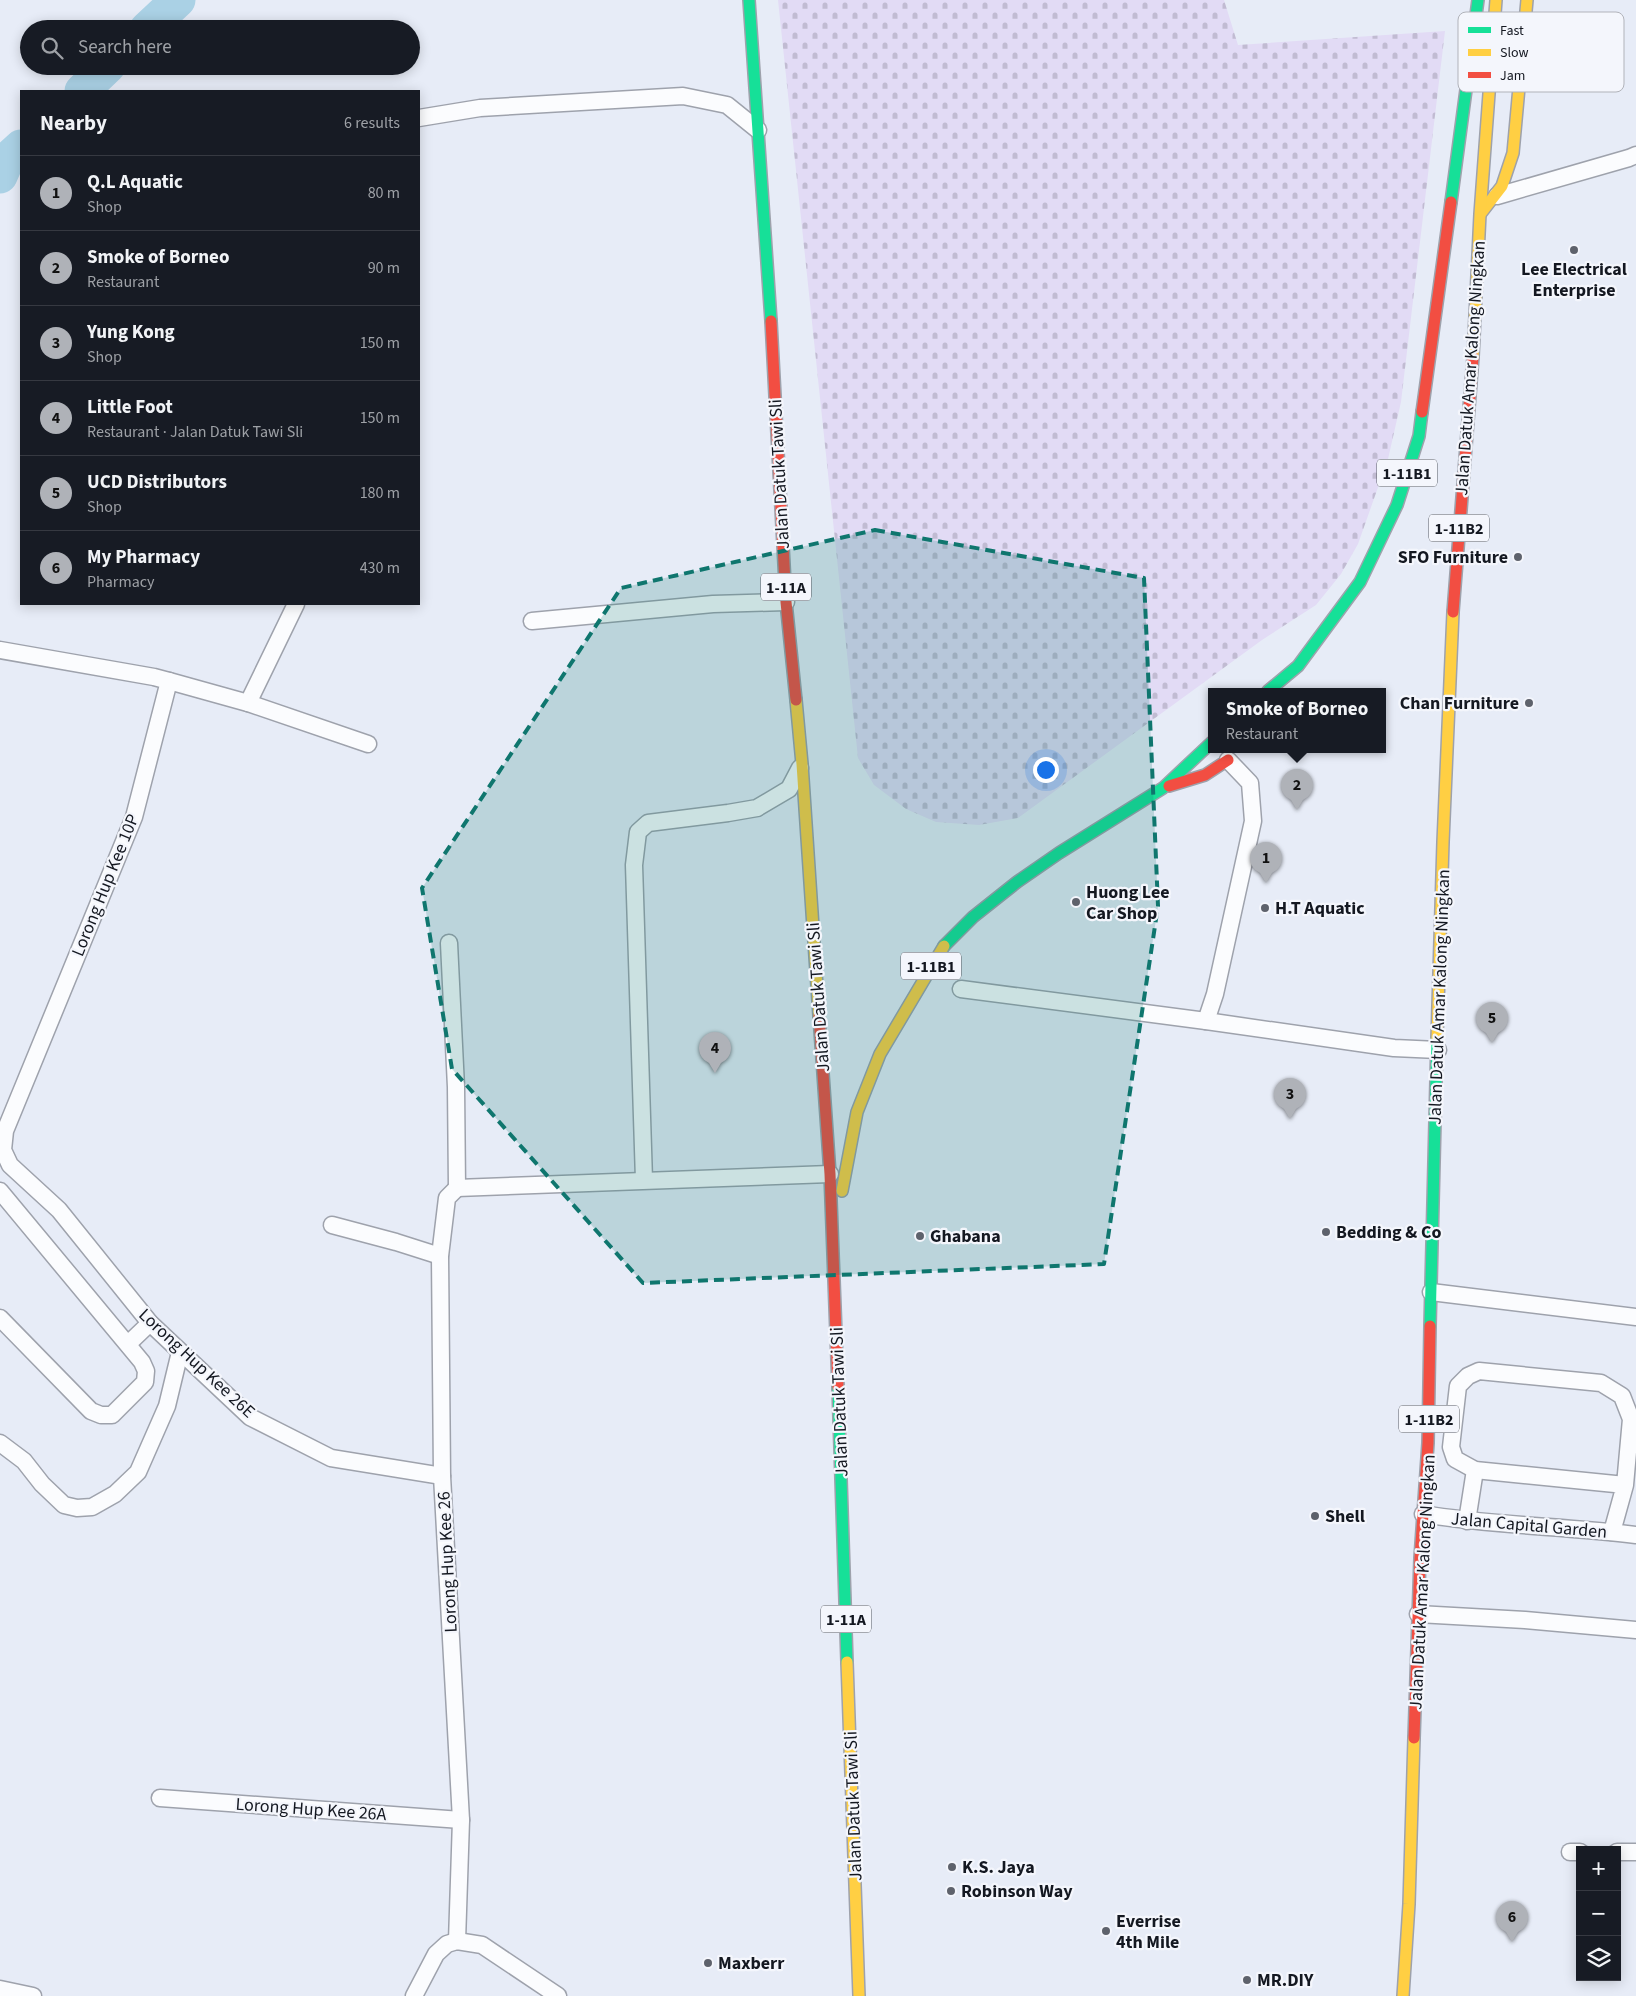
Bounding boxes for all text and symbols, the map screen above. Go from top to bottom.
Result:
legend [1458,12,1624,92]
search box [20,20,420,75]
text: Fast [1500,21,1524,41]
icon: search [38,34,66,62]
text: Search here [78,34,172,61]
text: Slow [1500,43,1529,63]
text: Jam [1500,66,1525,86]
text: Nearby [40,108,107,138]
text: 6 results [344,112,400,134]
text: Q.L Aquatic [87,169,183,196]
text: 1 [52,182,60,204]
text: 80 m [368,182,400,204]
text: Shop [87,196,122,218]
street label: Jalan Datuk Amar Kalong Ningkan [1449,240,1492,496]
text: Smoke of Borneo [87,244,230,271]
marker: Lee Electrical Enterprise [1568,244,1580,256]
text: 2 [52,257,60,279]
text: 90 m [368,257,400,279]
place label: Lee Electrical Enterprise [1521,257,1627,303]
text: Restaurant [87,271,160,293]
text: Yung Kong [87,319,175,346]
text: 3 [52,332,60,354]
text: 150 m [360,332,400,354]
text: Shop [87,346,122,368]
text: Little Foot [87,394,173,421]
street label: Jalan Datuk Tawi Sli [763,398,796,550]
text: 4 [52,407,60,429]
text: 150 m [360,407,400,429]
text: Restaurant · Jalan Datuk Tawi Sli [87,421,303,443]
road number: 1-11B1 [1377,459,1437,486]
text: UCD Distributors [87,469,227,496]
text: 5 [52,482,60,504]
text: 180 m [360,482,400,504]
text: Shop [87,496,122,518]
road number: 1-11B2 [1429,514,1489,542]
text: My Pharmacy [87,544,200,571]
place label: SFO Furniture [1398,545,1508,570]
marker: SFO Furniture [1512,551,1524,563]
text: 6 [52,557,60,579]
text: 430 m [360,557,400,579]
text: Pharmacy [87,571,155,593]
road number: 1-11A [761,574,811,600]
popup [1208,688,1386,753]
place label: Chan Furniture [1400,691,1519,716]
text: Smoke of Borneo [1226,696,1368,723]
marker: Chan Furniture [1523,697,1535,709]
text: Restaurant [1226,723,1298,745]
your location [1033,757,1059,783]
pin: 2 [1281,769,1313,810]
street label: Lorong Hup Kee 10P [65,810,145,960]
pin: 1 [1250,842,1282,883]
street label: Jalan Datuk Amar Kalong Ningkan [1423,869,1456,1125]
place label: Huong Lee Car Shop [1086,880,1170,926]
marker: Huong Lee Car Shop [1070,896,1082,908]
place label: H.T Aquatic [1275,896,1365,921]
marker: H.T Aquatic [1259,902,1271,914]
street label: Jalan Datuk Tawi Sli [801,921,836,1073]
road number: 1-11B1 [901,952,961,979]
pin: 5 [1476,1002,1508,1043]
pin: 4 [699,1032,731,1073]
pin: 3 [1274,1078,1306,1119]
place label: Bedding & Co [1336,1220,1441,1245]
place label: Ghabana [930,1224,1001,1249]
marker: Bedding & Co [1320,1226,1332,1238]
marker: Ghabana [914,1230,926,1242]
street label: Lorong Hup Kee 26E [133,1303,260,1424]
street label: Jalan Datuk Tawi Sli [824,1327,855,1477]
road number: 1-11B2 [1399,1406,1459,1432]
street label: Jalan Datuk Amar Kalong Ningkan [1403,1454,1442,1710]
street label: Lorong Hup Kee 26 [431,1491,464,1633]
place label: Shell [1325,1504,1365,1529]
street label: Jalan Capital Garden [1450,1506,1608,1545]
marker: Shell [1309,1510,1321,1522]
road number: 1-11A [821,1606,871,1632]
street label: Jalan Datuk Tawi Sli [838,1731,869,1881]
street label: Lorong Hup Kee 26A [235,1792,387,1827]
map controls [1576,1846,1621,1981]
button: + [1576,1846,1621,1891]
place label: K.S. Jaya [962,1855,1035,1880]
marker: K.S. Jaya [946,1861,958,1873]
place label: Robinson Way [961,1879,1073,1904]
marker: Robinson Way [945,1885,957,1897]
button: − [1576,1891,1621,1936]
pin: 6 [1496,1901,1528,1942]
place label: Everrise 4th Mile [1116,1909,1181,1955]
marker: Everrise 4th Mile [1100,1925,1112,1937]
button: layers [1576,1936,1621,1981]
place label: Maxberr [718,1951,785,1976]
marker: Maxberr [702,1957,714,1969]
place label: MR.DIY [1257,1968,1314,1993]
marker: MR.DIY [1241,1974,1253,1986]

